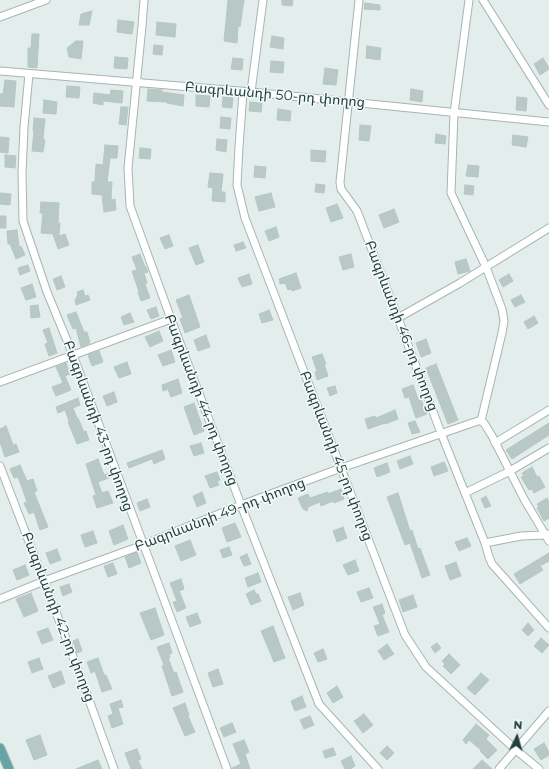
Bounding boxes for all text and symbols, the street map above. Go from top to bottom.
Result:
street label: Բագրևանդի 50-րդ փողոց [184,79,366,111]
street label: Բագրևանդի 46-րդ փողոց [361,238,441,414]
street label: Բագրևանդի 44-րդ փողոց [161,312,241,488]
street label: Բագրևանդի 43-րդ փողոց [59,338,137,514]
street label: Բագրևանդի 45-րդ փողոց [296,369,376,543]
street label: Բագրևանդի 49-րդ փողոց [132,475,308,555]
street label: Բագրևանդի 42-րդ փողոց [18,530,98,704]
north arrow [497,717,537,757]
text: N [513,718,523,732]

